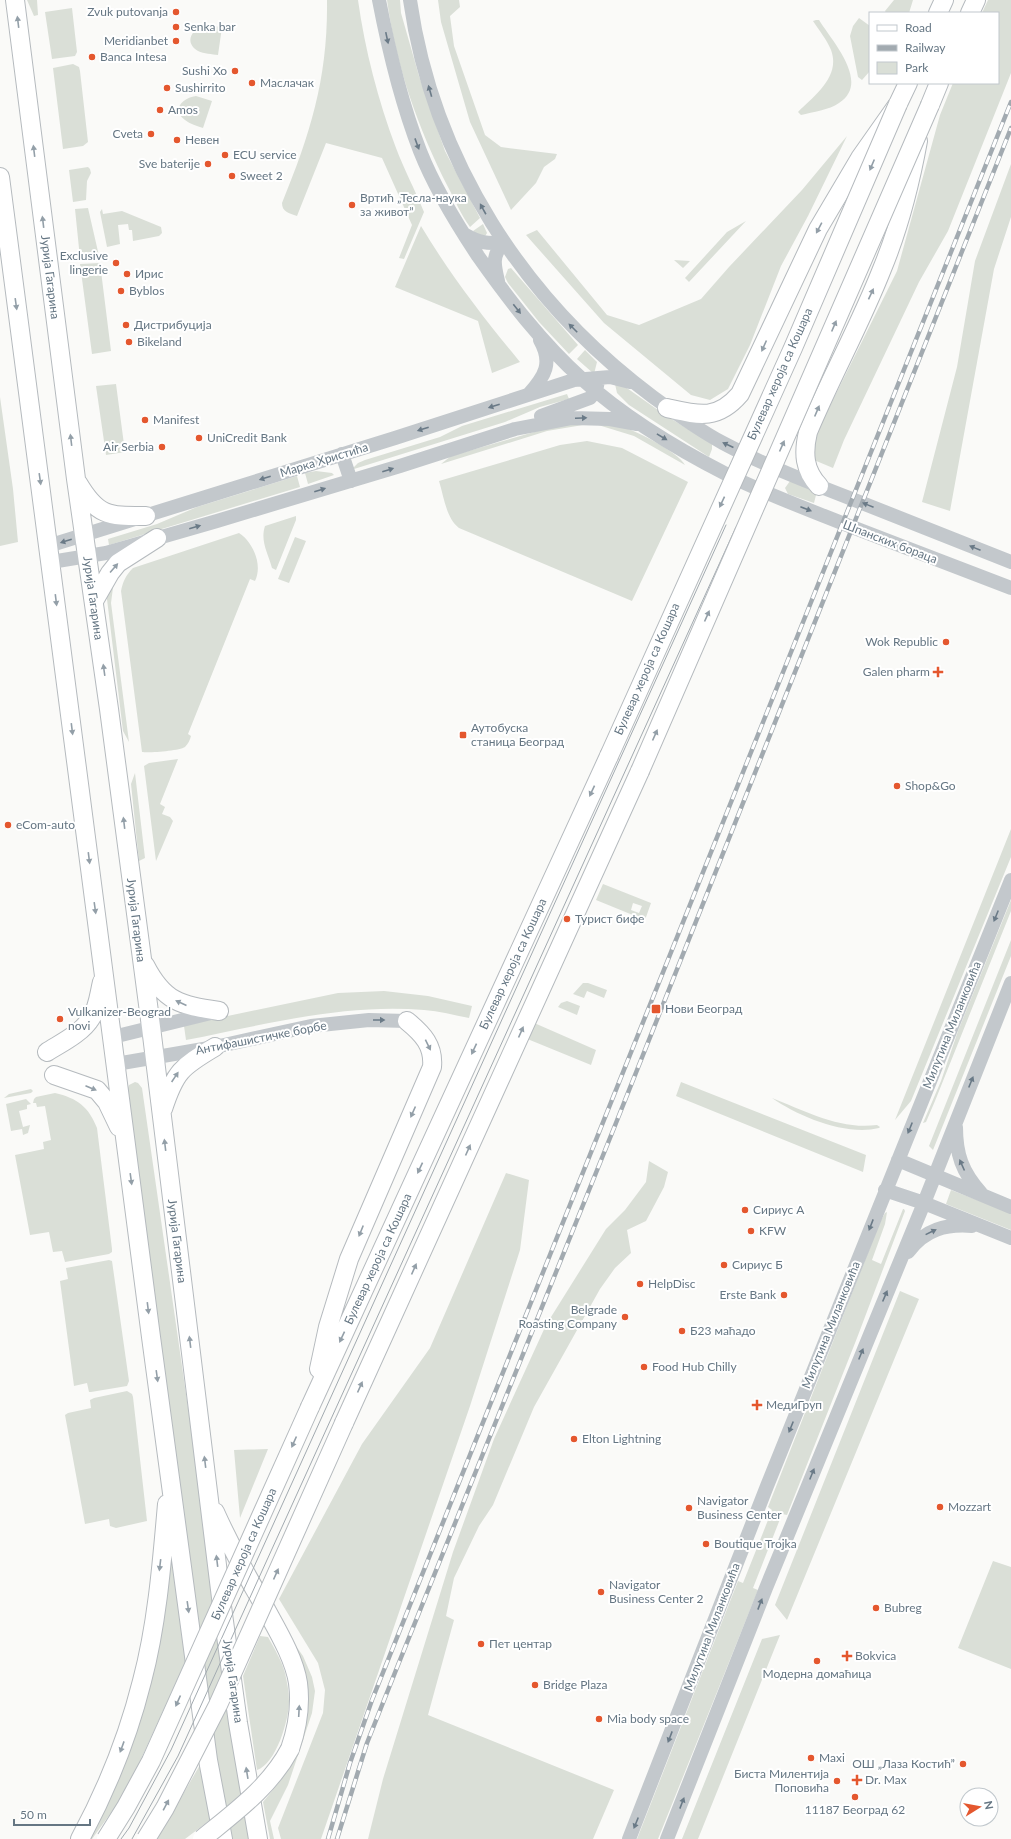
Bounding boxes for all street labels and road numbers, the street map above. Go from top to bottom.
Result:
street label: Јурија Гагарина [38,234,63,320]
street label: Булевар хероја са Кошара [744,305,815,442]
street label: Марка Христића [278,439,370,480]
street label: Шпанских бораца [841,517,940,566]
street label: Јурија Гагарина [80,555,107,641]
street label: Булевар хероја са Кошара [611,600,682,737]
street label: Јурија Гагарина [124,877,149,963]
street label: Булевар хероја са Кошара [476,896,550,1032]
street label: Милутина Миланковића [919,959,984,1091]
street label: Антифашистичке борбе [194,1017,328,1058]
street label: Булевар хероја са Кошара [341,1191,415,1327]
street label: Јурија Гагарина [165,1198,190,1284]
street label: Милутина Миланковића [798,1259,863,1391]
street label: Булевар хероја са Кошара [208,1485,279,1622]
street label: Милутина Миланковића [680,1561,743,1693]
street label: Јурија Гагарина [220,1638,247,1724]

